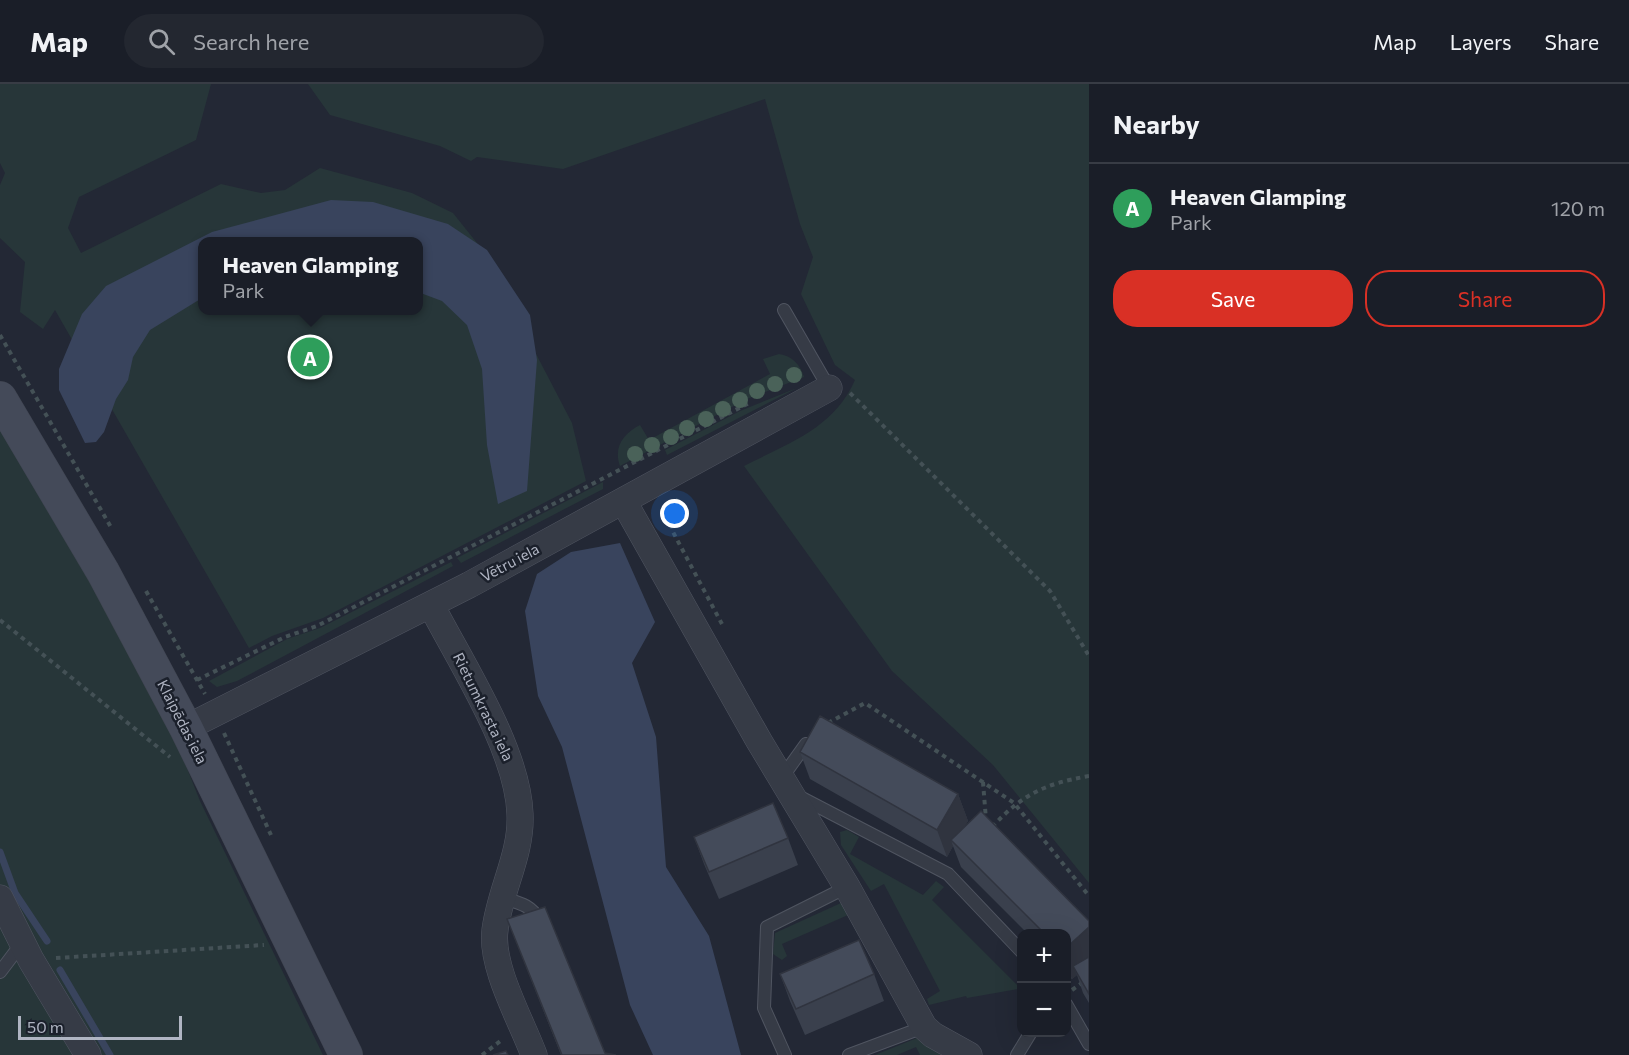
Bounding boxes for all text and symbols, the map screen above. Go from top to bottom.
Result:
search box [124,14,544,68]
text: Map [30,24,88,58]
icon: search [145,25,178,58]
text: Search here [193,28,309,55]
text: Map [1373,29,1417,54]
text: Layers [1450,29,1512,54]
text: Share [1545,29,1599,54]
text: Nearby [1113,108,1200,139]
text: Heaven Glamping [1170,183,1346,210]
text: A [1125,196,1140,220]
text: 120 m [1551,196,1605,220]
text: Park [1170,210,1212,234]
popup [198,237,423,315]
text: Heaven Glamping [222,251,399,278]
button: Save [1113,270,1353,327]
button: Share [1365,270,1605,327]
text: Park [222,278,264,302]
pin: A [290,334,330,380]
your location [660,499,689,528]
street label: Vētru iela [477,539,542,585]
street label: Rietumkrasta iela [450,649,518,764]
street label: Klaipēdas iela [154,676,212,767]
map controls [1017,929,1071,1037]
button: + [1017,929,1071,983]
button: − [1017,983,1071,1037]
scale bar [18,1013,182,1040]
text: 50 m [27,1017,64,1036]

